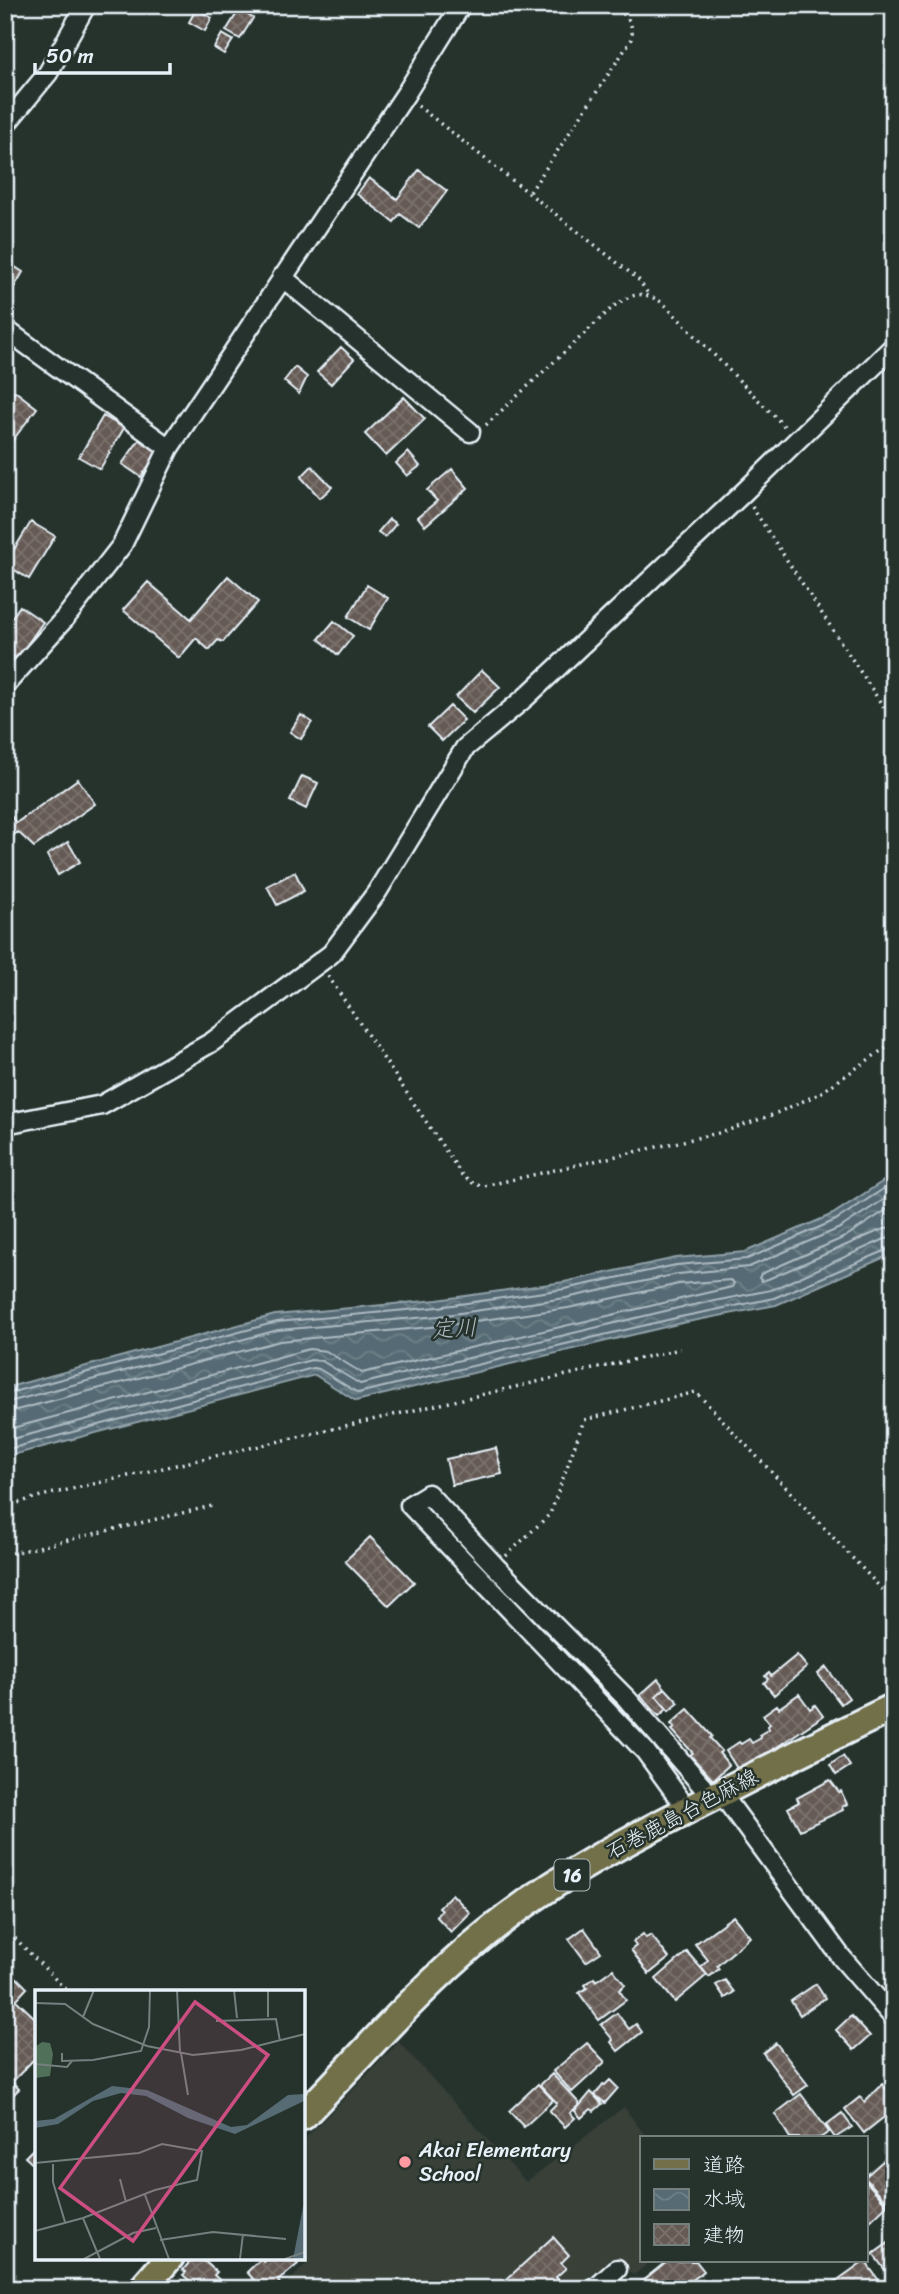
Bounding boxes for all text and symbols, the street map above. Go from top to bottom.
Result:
scale bar [35,32,170,76]
text: 50 m [46,37,94,75]
water label: 定川 [430,1307,478,1350]
street label: 石巻鹿島台色麻線 [599,1758,765,1870]
road number: 16 [554,1859,590,1890]
inset map [35,1990,304,2259]
place label: Akai Elementary School [418,2131,571,2193]
legend [640,2136,867,2262]
text: 道路 [703,2146,745,2184]
marker: Akai Elementary School [397,2154,413,2170]
text: 水域 [703,2180,745,2218]
text: 建物 [703,2216,745,2254]

